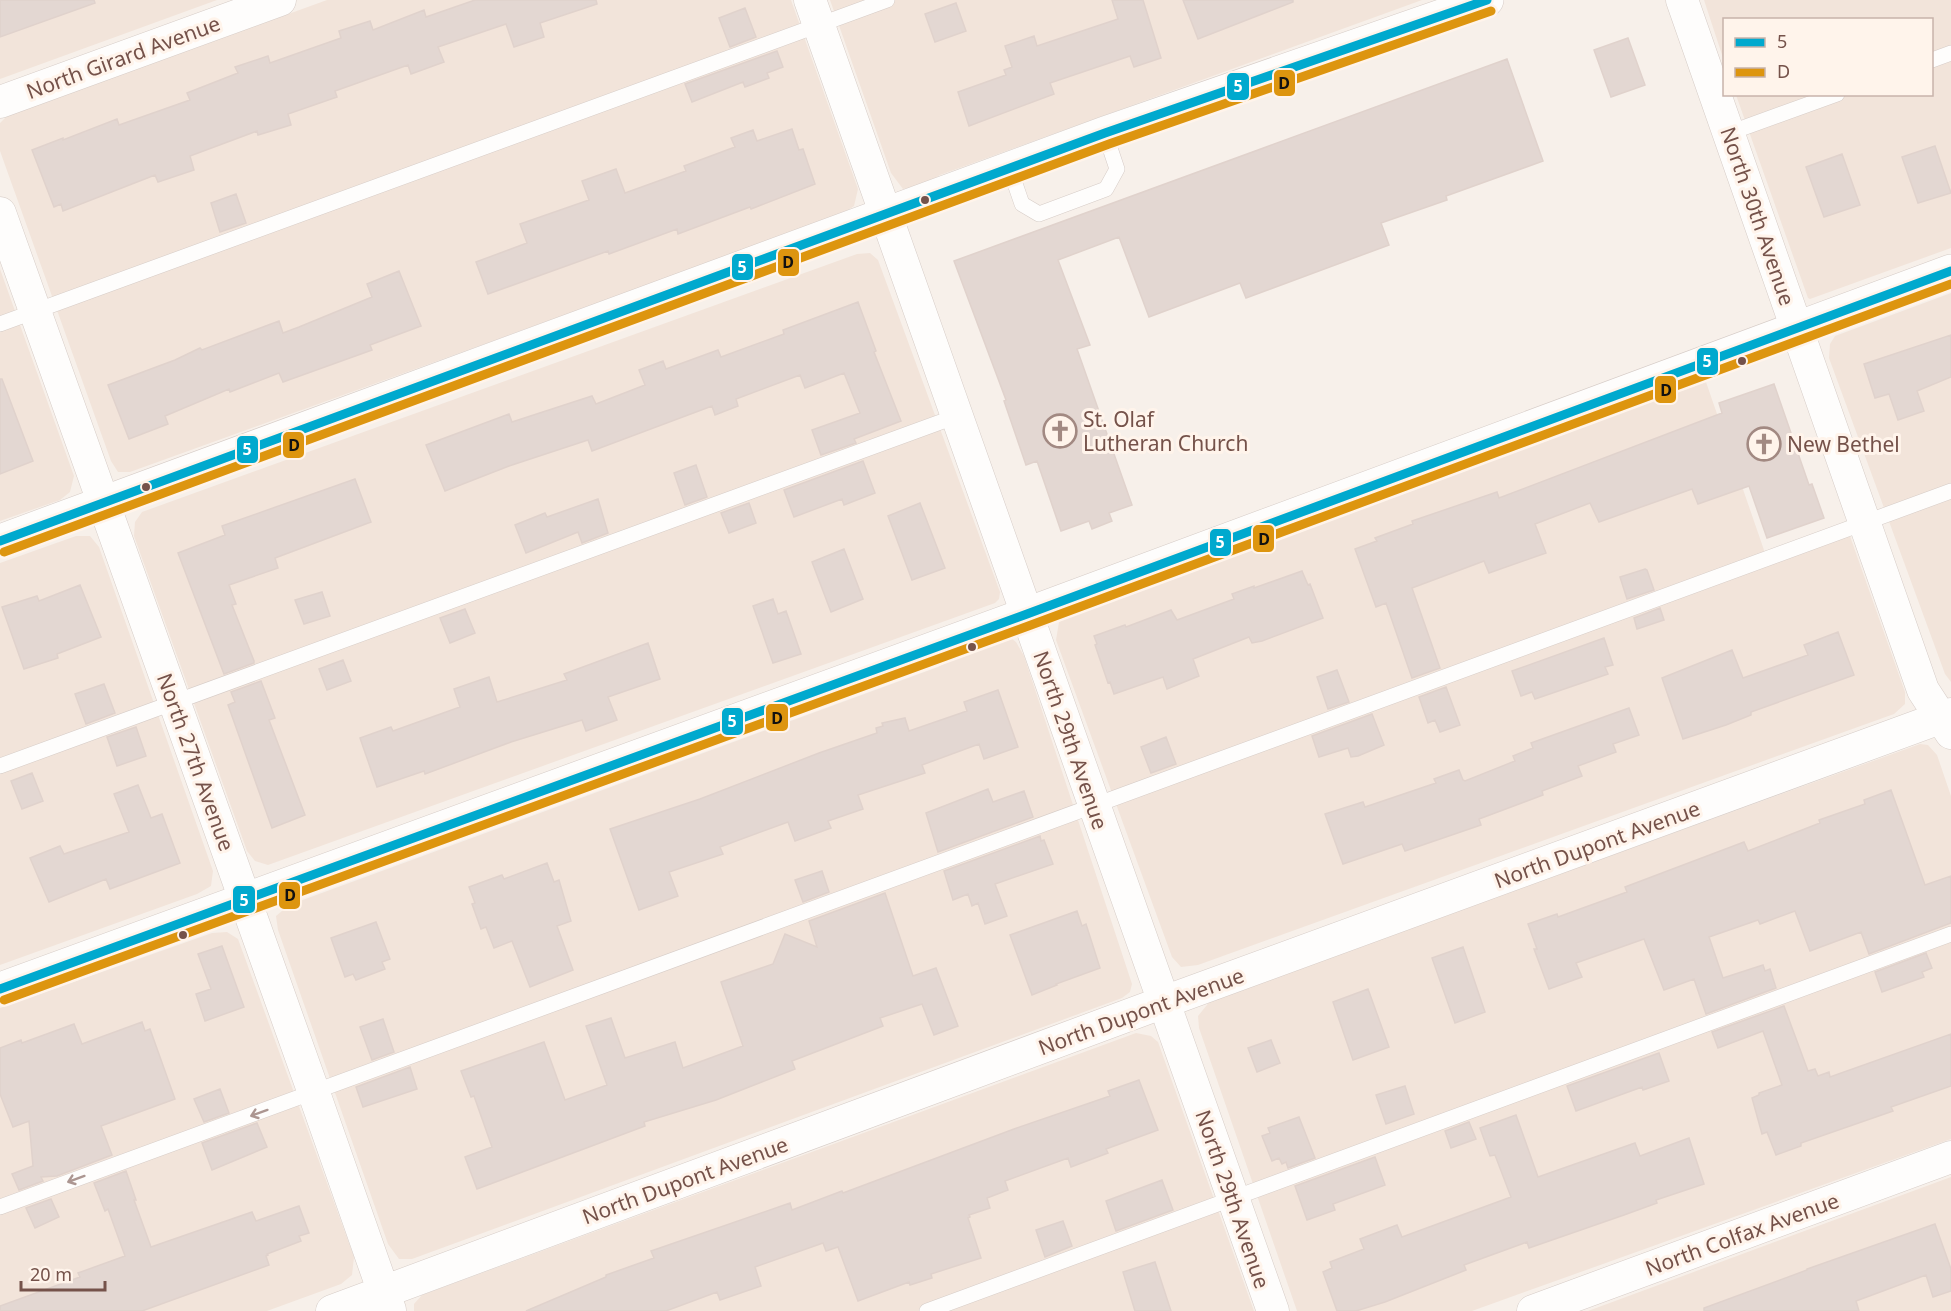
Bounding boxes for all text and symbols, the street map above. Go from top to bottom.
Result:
street label: North Girard Avenue [22,9,224,105]
legend [1723,18,1933,96]
text: 5 [1777,29,1787,53]
text: D [1777,59,1790,83]
line badge: D [1273,69,1296,97]
line badge: 5 [1226,72,1250,101]
text: D [1278,72,1290,94]
text: 5 [1233,75,1243,97]
street label: North 30th Avenue [1714,123,1802,309]
unlabelled marker [919,194,931,206]
line badge: D [777,248,800,277]
text: D [782,251,794,273]
line badge: 5 [731,253,754,281]
text: 5 [737,256,747,278]
line badge: 5 [1696,347,1719,376]
text: 5 [1702,350,1712,372]
unlabelled marker [1736,355,1748,367]
line badge: D [1654,375,1677,404]
text: D [1660,379,1672,401]
place label: St. Olaf Lutheran Church [1083,405,1248,457]
church icon: St. Olaf Lutheran Church [1042,413,1078,449]
church icon: New Bethel [1746,426,1782,462]
place label: New Bethel [1787,430,1900,458]
line badge: D [282,431,305,459]
text: D [288,434,300,456]
line badge: 5 [236,435,259,464]
text: 5 [242,438,252,460]
unlabelled marker [140,481,152,493]
line badge: D [1252,524,1275,553]
line badge: 5 [1209,528,1232,557]
text: D [1258,528,1270,550]
text: 5 [1215,531,1225,553]
unlabelled marker [966,641,978,653]
street label: North 29th Avenue [1027,647,1115,833]
street label: North 27th Avenue [151,669,241,855]
line badge: D [765,703,789,732]
line badge: 5 [721,707,744,736]
text: D [771,707,783,729]
text: 5 [727,710,737,732]
street label: North Dupont Avenue [1490,794,1704,894]
line badge: D [278,881,301,910]
text: D [284,884,296,906]
line badge: 5 [232,885,256,914]
text: 5 [239,889,249,911]
unlabelled marker [177,929,189,941]
street label: North Dupont Avenue [1034,961,1248,1061]
street label: North 29th Avenue [1189,1106,1277,1292]
one-way arrow [250,1108,269,1119]
street label: North Dupont Avenue [578,1130,792,1230]
one-way arrow [67,1175,86,1186]
street label: North Colfax Avenue [1641,1186,1843,1282]
scale bar [21,1254,105,1292]
text: 20 m [30,1262,72,1286]

